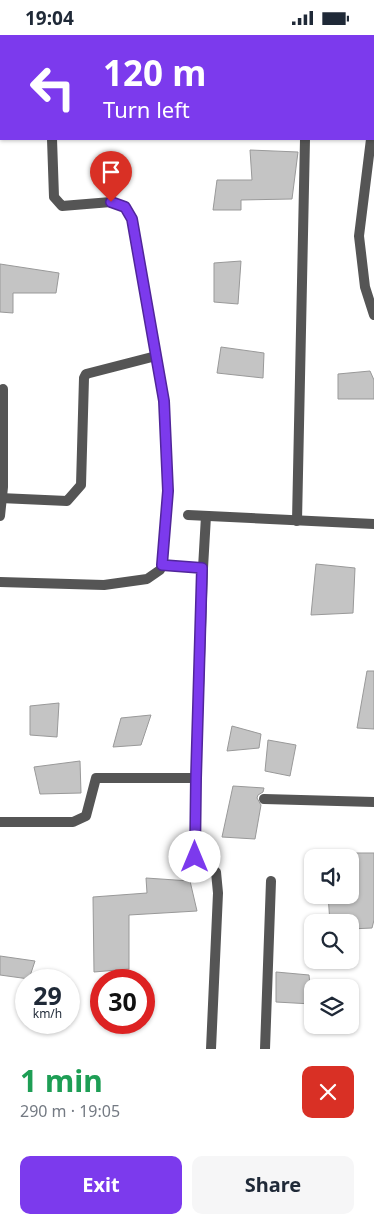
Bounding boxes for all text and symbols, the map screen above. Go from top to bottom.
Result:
text: 19:04 [25,5,74,31]
text: 120 m [103,49,206,96]
icon: left [20,55,85,120]
text: Turn left [103,94,190,124]
pin [90,151,132,202]
icon: arrive [97,158,125,186]
position arrow [168,830,220,882]
map controls [304,849,359,1034]
button: sound [304,849,359,904]
button: search [304,914,359,969]
speed limit sign: 30 [90,969,155,1034]
text: 29 [33,978,62,1012]
button: layers [304,979,359,1034]
text: km/h [33,1005,62,1022]
text: 1 min [20,1060,103,1101]
button: close [302,1066,354,1118]
text: 290 m · 19:05 [20,1100,120,1122]
button: Exit [20,1156,182,1214]
button: Share [192,1156,354,1214]

